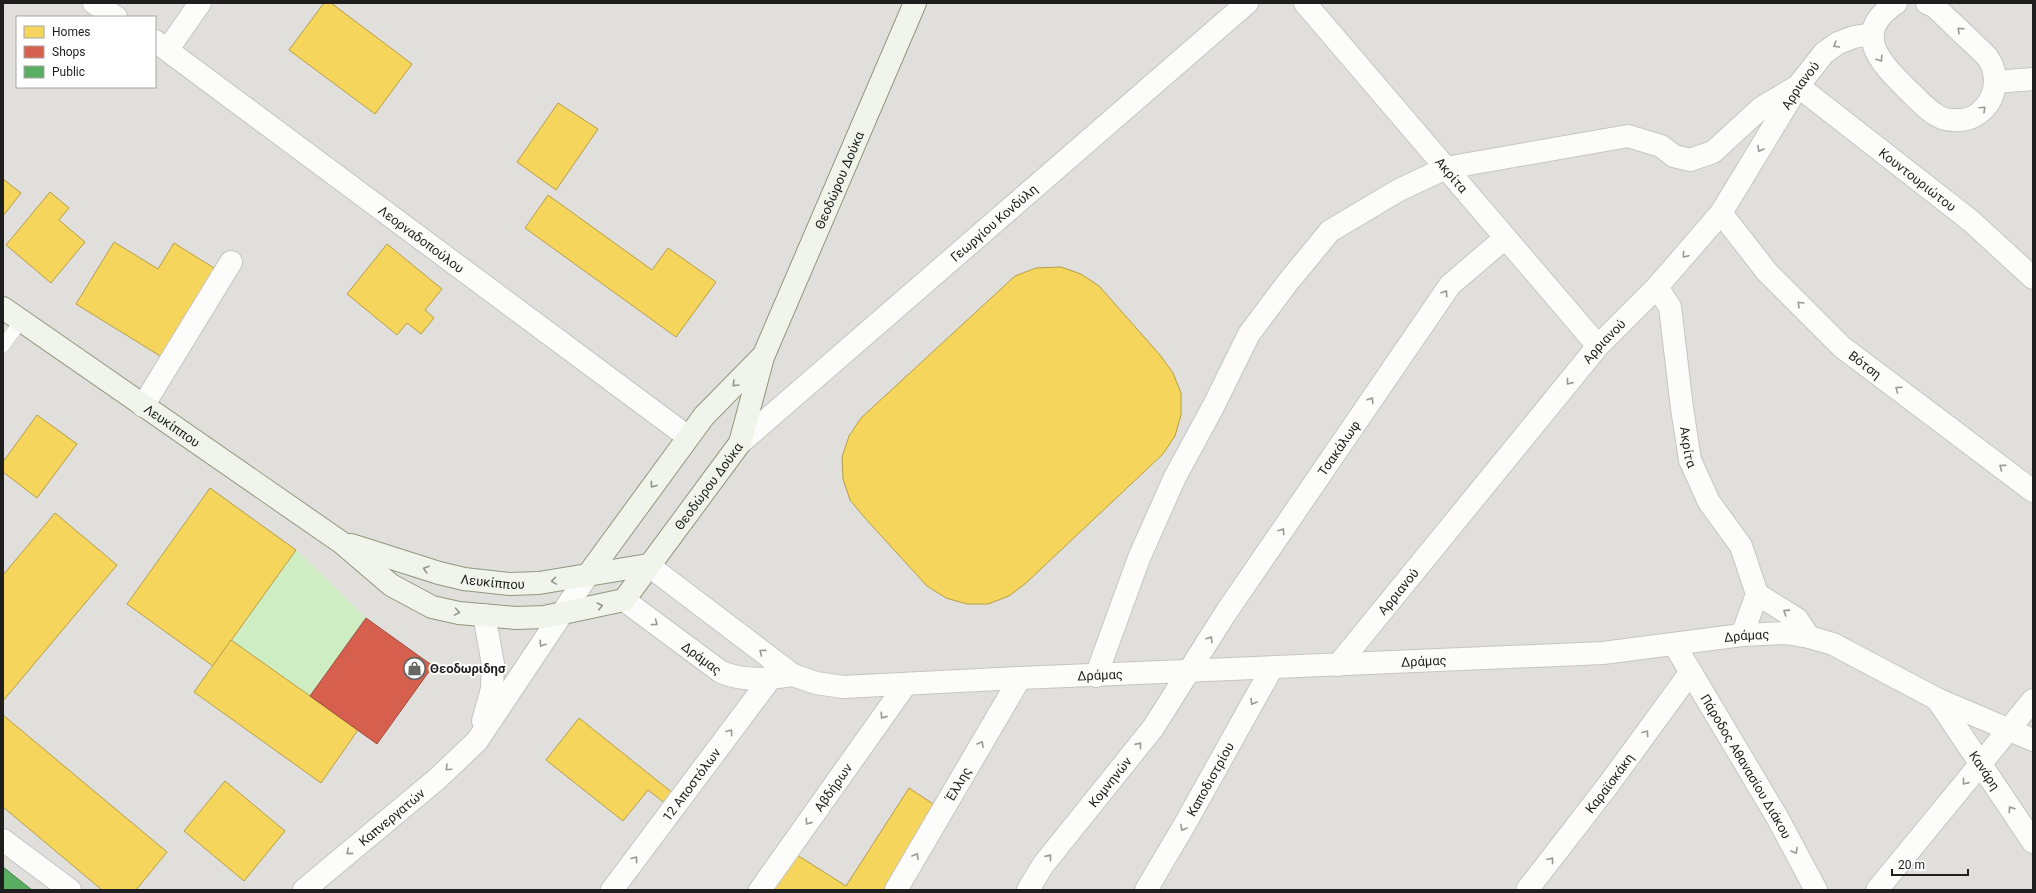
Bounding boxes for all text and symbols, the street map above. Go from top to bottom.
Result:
legend [16,16,156,88]
text: Homes [52,25,90,39]
one-way arrow [1957,28,1965,35]
one-way arrow [1833,41,1840,48]
text: Shops [52,45,86,59]
one-way arrow [1875,55,1883,62]
street label: Αρριανού [1778,58,1822,112]
text: Public [52,65,85,79]
one-way arrow [1978,107,1985,114]
street label: Θεοδώρου Δούκα [811,128,867,231]
one-way arrow [1757,145,1764,152]
street label: Κουντουριώτου [1876,145,1959,214]
street label: Ακρίτα [1433,154,1471,196]
street label: Γεωργίου Κονδύλη [947,181,1040,264]
street label: Λεορναδοπούλου [376,202,467,276]
one-way arrow [1683,250,1690,257]
one-way arrow [1440,290,1447,297]
one-way arrow [1797,301,1805,309]
street label: Αρριανού [1579,316,1628,366]
street label: Βότση [1846,347,1884,382]
one-way arrow [1567,377,1574,384]
one-way arrow [732,379,740,387]
one-way arrow [1895,386,1902,394]
one-way arrow [1366,397,1374,404]
street label: Λευκίππου [142,401,203,450]
street label: Τσακάλωφ [1315,417,1363,478]
street label: Ακρίτα [1677,425,1700,470]
street label: Θεοδώρου Δούκα [671,439,746,533]
one-way arrow [1999,465,2006,472]
one-way arrow [651,480,658,487]
one-way arrow [1278,528,1285,535]
one-way arrow [423,565,430,574]
street label: Αρριανού [1375,565,1421,618]
street label: Λευκίππου [460,571,525,592]
one-way arrow [551,576,557,585]
one-way arrow [597,602,603,610]
one-way arrow [454,608,460,616]
one-way arrow [1783,609,1790,617]
one-way arrow [651,619,658,626]
street label: Δράμας [1723,626,1770,645]
one-way arrow [1205,636,1213,643]
street label: Δράμας [679,638,725,677]
one-way arrow [540,639,547,646]
one-way arrow [759,649,766,656]
street label: Δράμας [1401,652,1447,669]
shop icon: Θεοδωριδησ [402,655,428,681]
place label: Θεοδωριδησ [430,661,506,676]
street label: Δράμας [1077,666,1123,683]
street label: Πάροδος Αθανασίου Διάκου [1698,691,1795,841]
one-way arrow [1250,698,1257,705]
one-way arrow [881,711,888,718]
one-way arrow [725,730,732,737]
one-way arrow [1641,731,1648,738]
street label: Καποδιστρίου [1183,740,1237,819]
one-way arrow [976,741,984,748]
one-way arrow [1134,743,1141,750]
street label: 12 Αποστόλων [659,744,724,824]
street label: Κανάρη [1967,748,2003,793]
street label: Καραϊσκάκη [1582,750,1637,816]
street label: Κομνηνών [1085,753,1135,810]
street label: Αβδήρων [811,760,855,814]
one-way arrow [445,763,453,771]
street label: Έλλης [942,764,974,804]
one-way arrow [1962,777,1969,784]
street label: Καπνεργατών [355,785,428,849]
one-way arrow [2009,807,2016,814]
one-way arrow [805,818,813,825]
one-way arrow [1180,824,1187,831]
one-way arrow [1790,847,1798,854]
one-way arrow [347,848,354,855]
scale bar [1892,851,1968,877]
one-way arrow [911,853,918,860]
one-way arrow [1044,855,1051,862]
one-way arrow [631,856,638,863]
one-way arrow [1546,857,1553,864]
text: 20 m [1898,858,1925,872]

